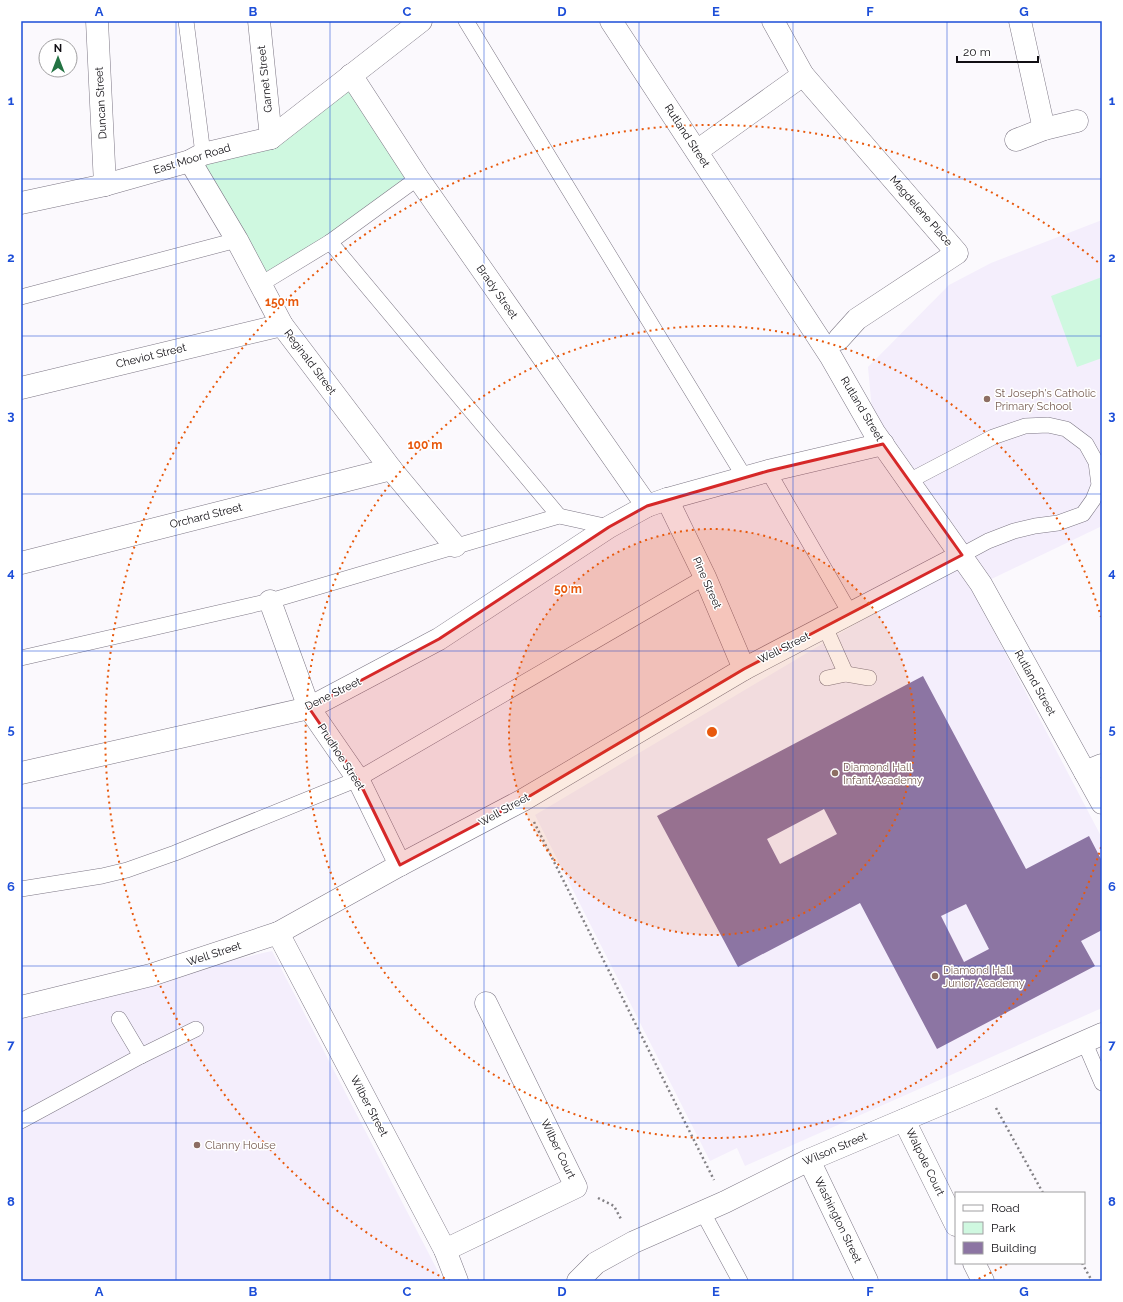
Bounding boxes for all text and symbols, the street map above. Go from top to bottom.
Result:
text: A [95,4,104,19]
text: B [249,4,258,19]
text: C [403,4,412,19]
text: D [557,4,567,19]
text: E [712,4,720,19]
text: F [866,4,874,19]
text: G [1019,4,1029,19]
north arrow [38,38,78,78]
scale bar [957,38,1038,64]
text: N [54,42,62,55]
street label: Garnet Street [255,44,275,113]
text: 20 m [963,45,991,59]
street label: Duncan Street [93,66,109,140]
text: 1 [8,93,15,108]
text: 1 [1109,93,1116,108]
street label: Rutland Street [662,102,712,170]
street label: East Moor Road [152,141,232,177]
street label: Magdelene Place [887,173,955,249]
text: 2 [7,250,15,265]
text: 2 [1108,250,1116,265]
street label: Brady Street [474,262,521,322]
text: 150 m [265,295,299,309]
street label: Reginald Street [281,327,339,397]
street label: Cheviot Street [115,341,188,371]
street label: Rutland Street [838,374,886,444]
place label: St Joseph's Catholic Primary School [995,387,1096,413]
marker: St Joseph's Catholic Primary School [982,394,992,404]
text: 3 [7,408,15,423]
text: 3 [1108,408,1116,423]
text: 100 m [408,438,442,452]
street label: Orchard Street [168,501,244,531]
street label: Pine Street [690,555,724,611]
text: 4 [7,565,15,580]
text: 4 [1108,565,1116,580]
text: 50 m [554,582,582,596]
street label: Well Street [756,629,812,667]
street label: Rutland Street [1012,648,1058,718]
street label: Dene Street [303,675,363,713]
street label: Prudhoe Street [315,721,368,793]
text: 5 [7,722,15,737]
text: 5 [1108,722,1116,737]
centre of rings [705,725,719,739]
place label: Diamond Hall Infant Academy [843,761,923,787]
marker: Diamond Hall Infant Academy [830,768,840,778]
street label: Well Street [476,791,532,829]
text: 6 [7,879,15,894]
text: 6 [1108,879,1116,894]
street label: Well Street [185,939,243,969]
place label: Diamond Hall Junior Academy [943,964,1025,990]
marker: Diamond Hall Junior Academy [930,971,940,981]
text: 7 [7,1037,15,1052]
text: 7 [1108,1037,1116,1052]
street label: Wilber Street [348,1073,391,1139]
street label: Wilber Court [538,1117,578,1181]
street label: Walpole Court [903,1126,947,1198]
street label: Wilson Street [801,1130,869,1168]
place label: Clanny House [205,1139,276,1152]
marker: Clanny House [192,1140,202,1150]
street label: Washington Street [812,1175,865,1265]
legend [955,1192,1085,1264]
text: 8 [7,1194,15,1209]
text: 8 [1108,1194,1116,1209]
text: Road [991,1201,1020,1215]
text: Park [991,1221,1016,1235]
text: Building [991,1241,1037,1255]
text: A [95,1284,104,1299]
text: B [249,1284,258,1299]
text: C [403,1284,412,1299]
text: D [557,1284,567,1299]
text: E [712,1284,720,1299]
text: F [866,1284,874,1299]
text: G [1019,1284,1029,1299]

